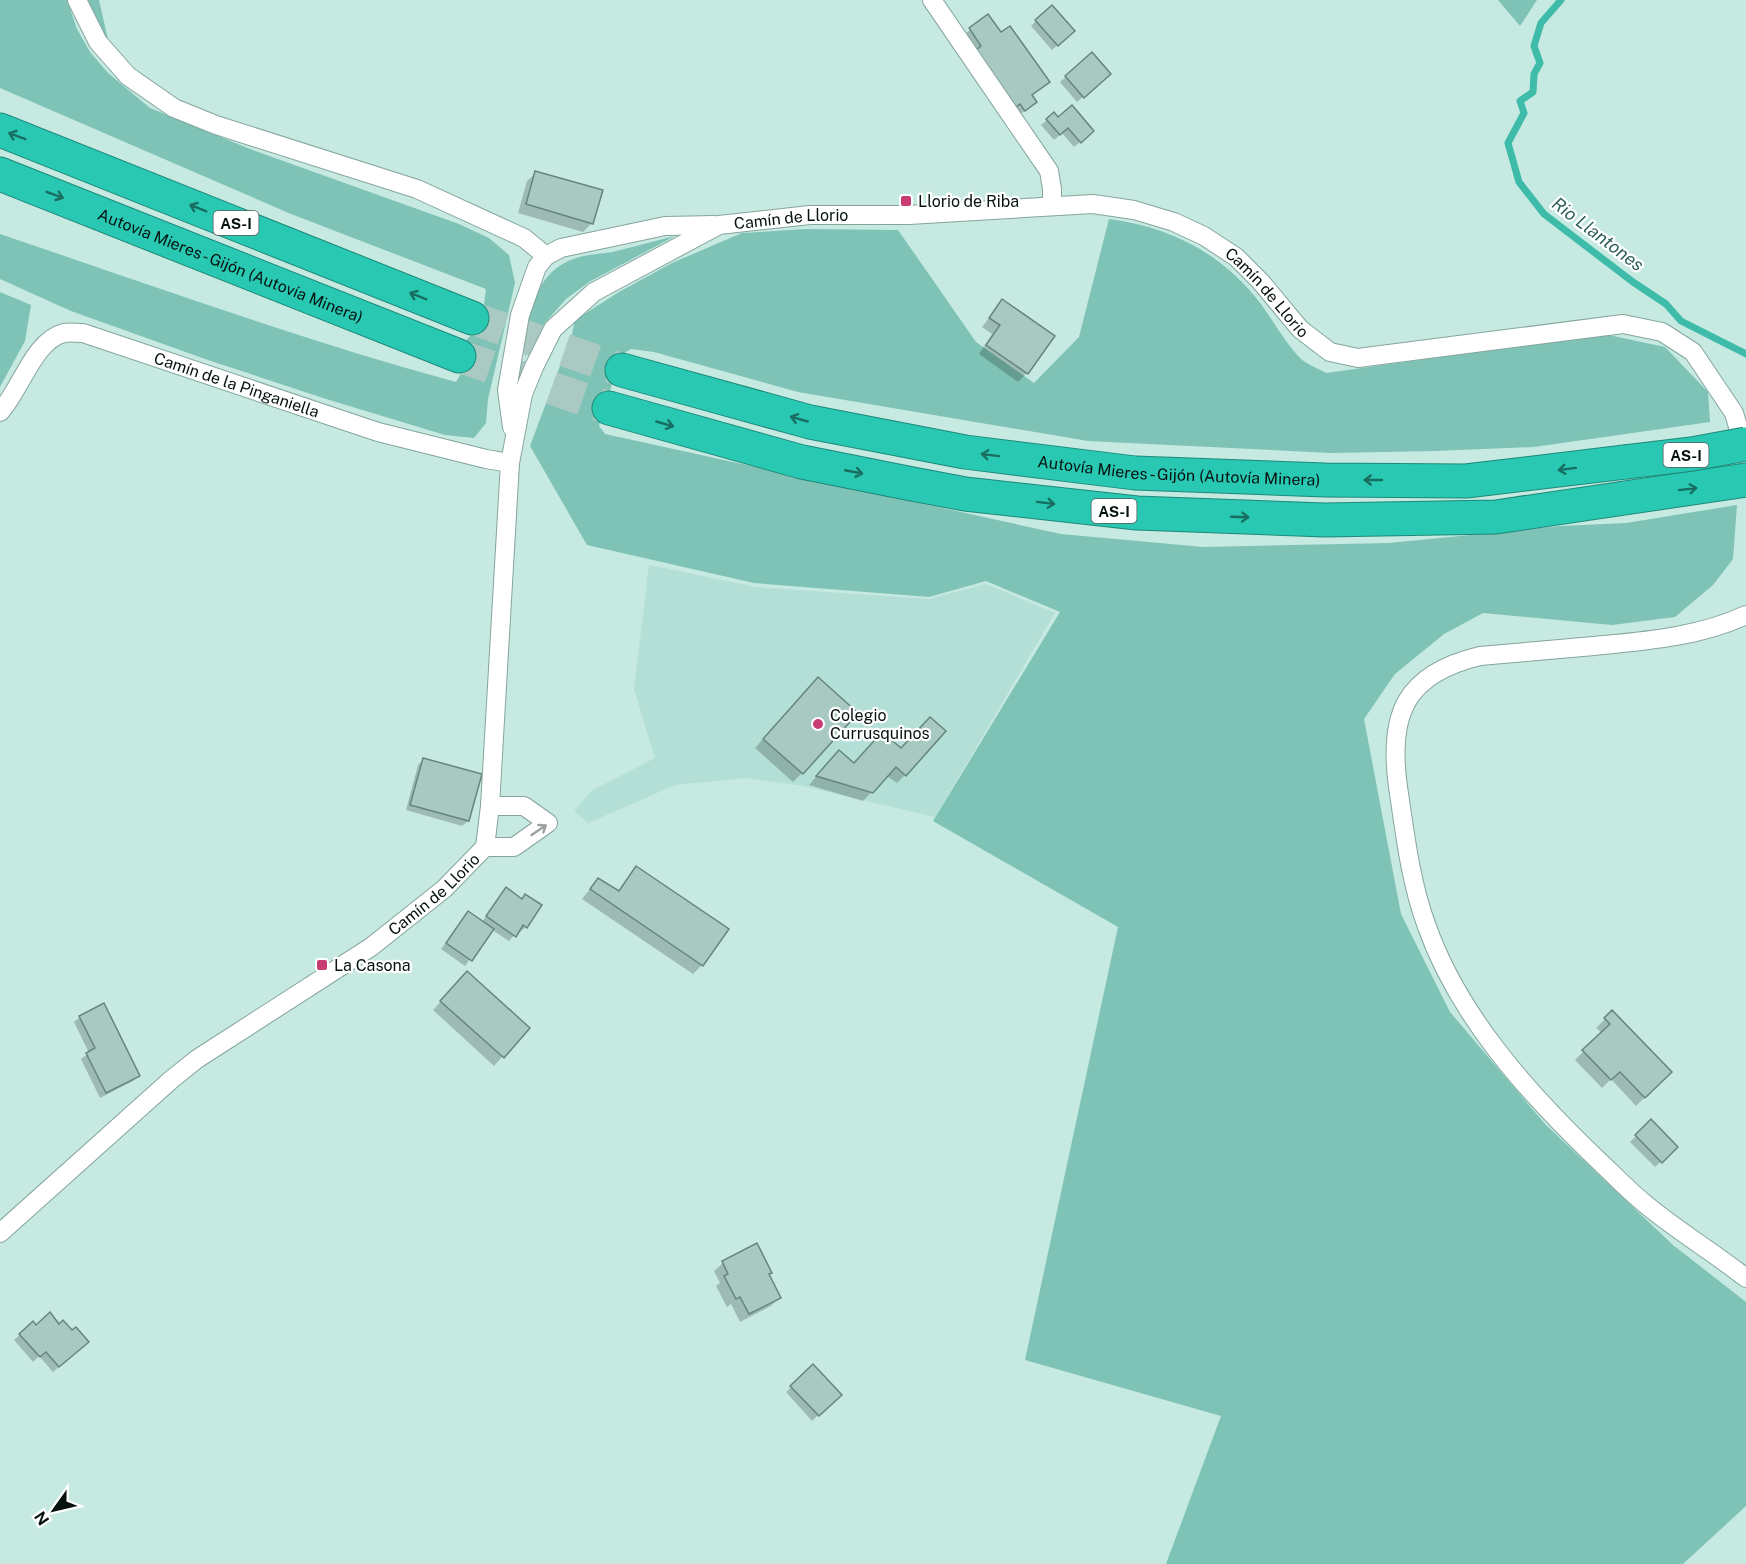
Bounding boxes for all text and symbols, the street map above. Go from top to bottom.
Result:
one-way arrow [8,130,27,141]
one-way arrow [45,190,63,201]
place label: Llorio de Riba [918,192,1019,211]
water label: Rio Llantones [1548,193,1648,275]
marker: Llorio de Riba [899,194,913,208]
one-way arrow [189,202,208,213]
street label: Autovía Mieres - Gijón (Autovía Minera) [95,204,366,326]
street label: Camín de Llorio [733,206,848,233]
road number: AS-I [214,211,258,235]
street label: Camín de Llorio [1222,243,1312,341]
one-way arrow [409,290,428,301]
street label: Camín de la Pinganiella [152,348,322,421]
one-way arrow [790,413,809,424]
one-way arrow [655,418,674,430]
road number: AS-I [1664,443,1708,467]
one-way arrow [981,449,1001,460]
street label: Autovía Mieres - Gijón (Autovía Minera) [1037,452,1321,489]
one-way arrow [1558,464,1578,475]
one-way arrow [843,467,863,478]
one-way arrow [1363,474,1383,486]
one-way arrow [1677,483,1697,494]
one-way arrow [1036,498,1055,509]
road number: AS-I [1092,499,1136,523]
one-way arrow [1230,511,1250,522]
place label: Colegio Currusquinos [830,706,930,743]
marker: Colegio Currusquinos [811,717,825,731]
one-way arrow [530,824,546,836]
street label: Camín de Llorio [384,849,483,939]
place label: La Casona [334,956,411,975]
marker: La Casona [315,958,329,972]
north arrow [24,1480,84,1540]
text: N [31,1508,53,1529]

